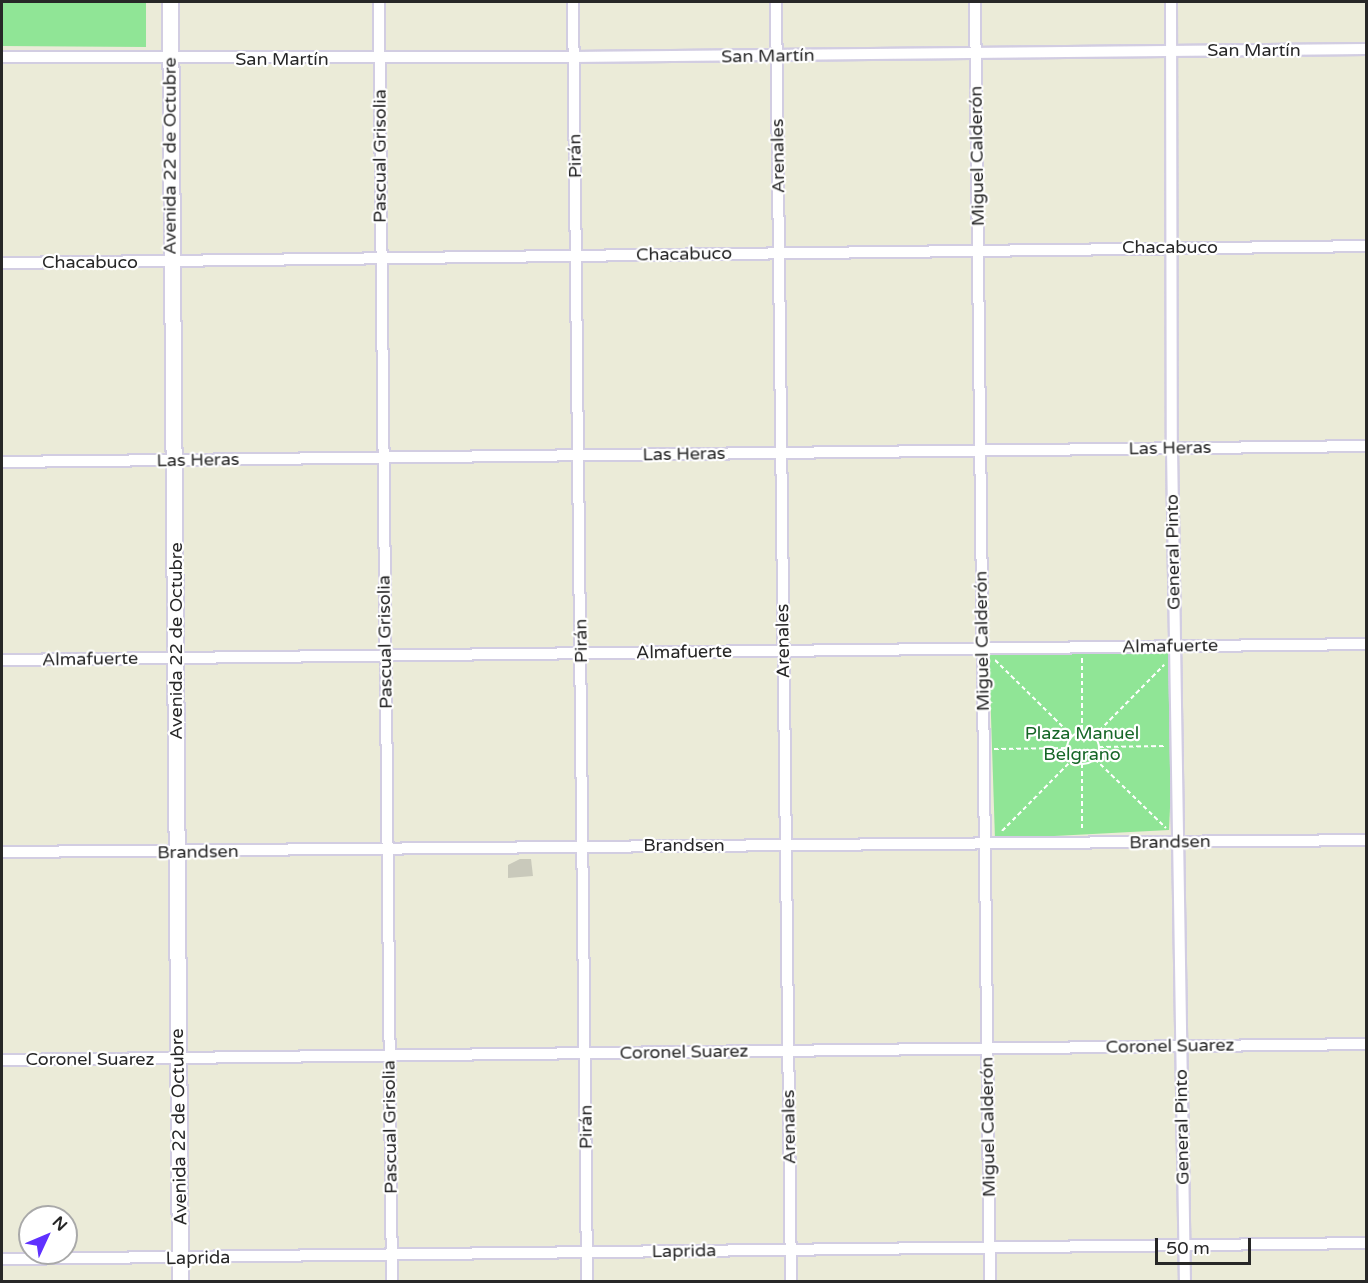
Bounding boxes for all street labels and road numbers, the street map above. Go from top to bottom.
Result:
street label: San Martín [1207,39,1301,61]
street label: San Martín [721,44,815,68]
street label: San Martín [235,48,329,70]
street label: Avenida 22 de Octubre [159,57,181,255]
street label: Miguel Calderón [965,86,989,226]
street label: Pascual Grisolia [369,89,391,223]
street label: Arenales [767,119,789,193]
street label: Pirán [564,134,586,178]
street label: Chacabuco [1122,236,1218,258]
street label: Chacabuco [636,242,732,266]
street label: Chacabuco [42,251,138,273]
street label: Las Heras [1128,436,1212,460]
street label: Las Heras [642,442,726,466]
street label: Las Heras [156,448,240,472]
street label: General Pinto [1161,494,1185,610]
street label: Avenida 22 de Octubre [165,542,187,740]
street label: Miguel Calderón [970,571,994,711]
street label: Pascual Grisolia [373,575,397,709]
street label: Arenales [772,604,794,678]
street label: Pirán [570,619,592,663]
street label: Almafuerte [1122,634,1218,658]
street label: Almafuerte [636,640,732,664]
street label: Almafuerte [42,647,138,671]
street label: Brandsen [1129,830,1211,854]
street label: Brandsen [643,834,725,856]
street label: Brandsen [157,840,239,864]
street label: Avenida 22 de Octubre [166,1028,192,1226]
street label: Coronel Suarez [1105,1034,1235,1058]
street label: Coronel Suarez [619,1040,749,1064]
street label: Coronel Suarez [26,1048,154,1070]
street label: Miguel Calderón [976,1057,1000,1197]
street label: Pascual Grisolia [378,1060,402,1194]
street label: General Pinto [1170,1069,1194,1185]
street label: Arenales [778,1090,800,1164]
street label: Pirán [575,1105,597,1149]
street label: Laprida [651,1240,717,1262]
street label: Laprida [165,1247,231,1269]

